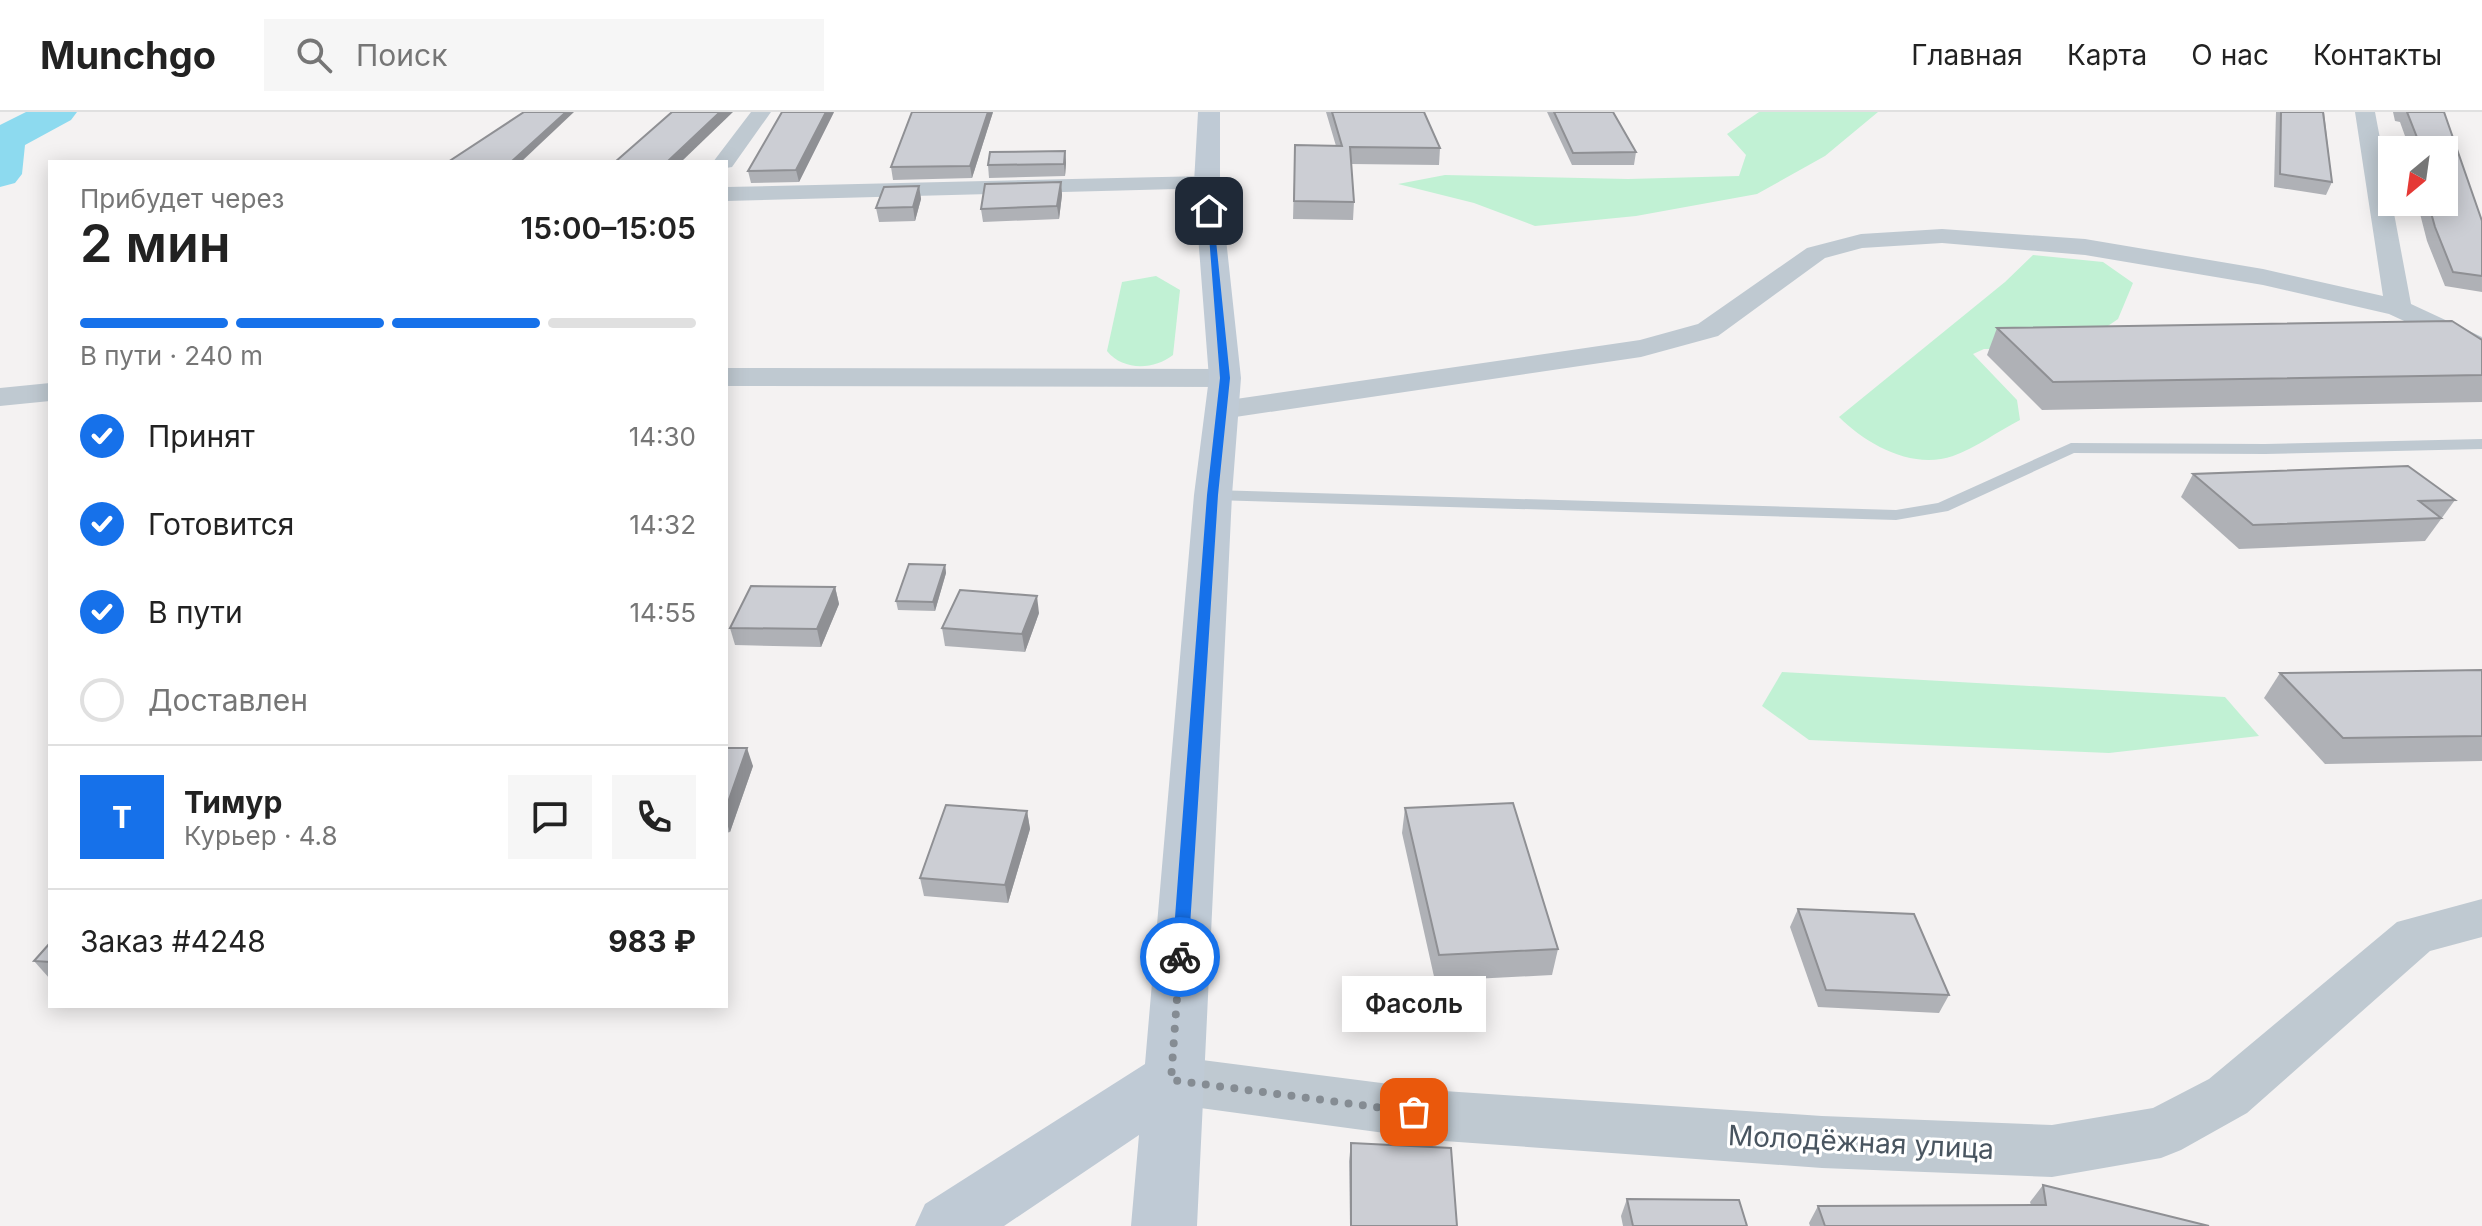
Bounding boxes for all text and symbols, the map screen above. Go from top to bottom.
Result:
search box [264,19,824,91]
text: Munchgo [40,32,216,78]
icon: search [292,33,336,77]
text: Поиск [356,37,447,73]
text: Главная [1911,38,2023,72]
text: Карта [2067,38,2147,72]
text: О нас [2191,38,2269,72]
text: Контакты [2313,38,2442,72]
north arrow [2378,136,2458,216]
map controls [2378,136,2458,216]
pin [1175,177,1243,245]
text: Прибудет через [80,183,284,214]
icon: home [1187,189,1231,233]
text: 15:00–15:05 [521,210,696,246]
text: 2 мин [80,212,231,275]
text: В пути · 240 m [80,340,263,371]
icon: check [80,414,124,458]
text: Принят [148,418,255,454]
text: 14:30 [629,421,696,452]
icon: check [80,502,124,546]
text: Готовится [148,506,294,542]
text: 14:32 [629,509,696,540]
icon: check [80,590,124,634]
text: В пути [148,594,243,630]
text: 14:55 [630,597,696,628]
text: Доставлен [148,682,308,718]
button: chat [508,775,592,859]
button: phone [612,775,696,859]
text: Тимур [184,784,282,820]
text: Т [112,799,132,835]
text: Курьер · 4.8 [184,820,338,851]
courier [1140,917,1220,997]
text: Заказ #4248 [80,923,266,959]
text: 983 ₽ [608,923,696,959]
icon: bike [1158,935,1202,979]
callout: Фасоль [1342,976,1486,1032]
text: Фасоль [1365,988,1463,1019]
pin [1380,1078,1448,1146]
icon: bag [1392,1090,1436,1134]
street label: Молодёжная улица [1727,1118,1995,1166]

